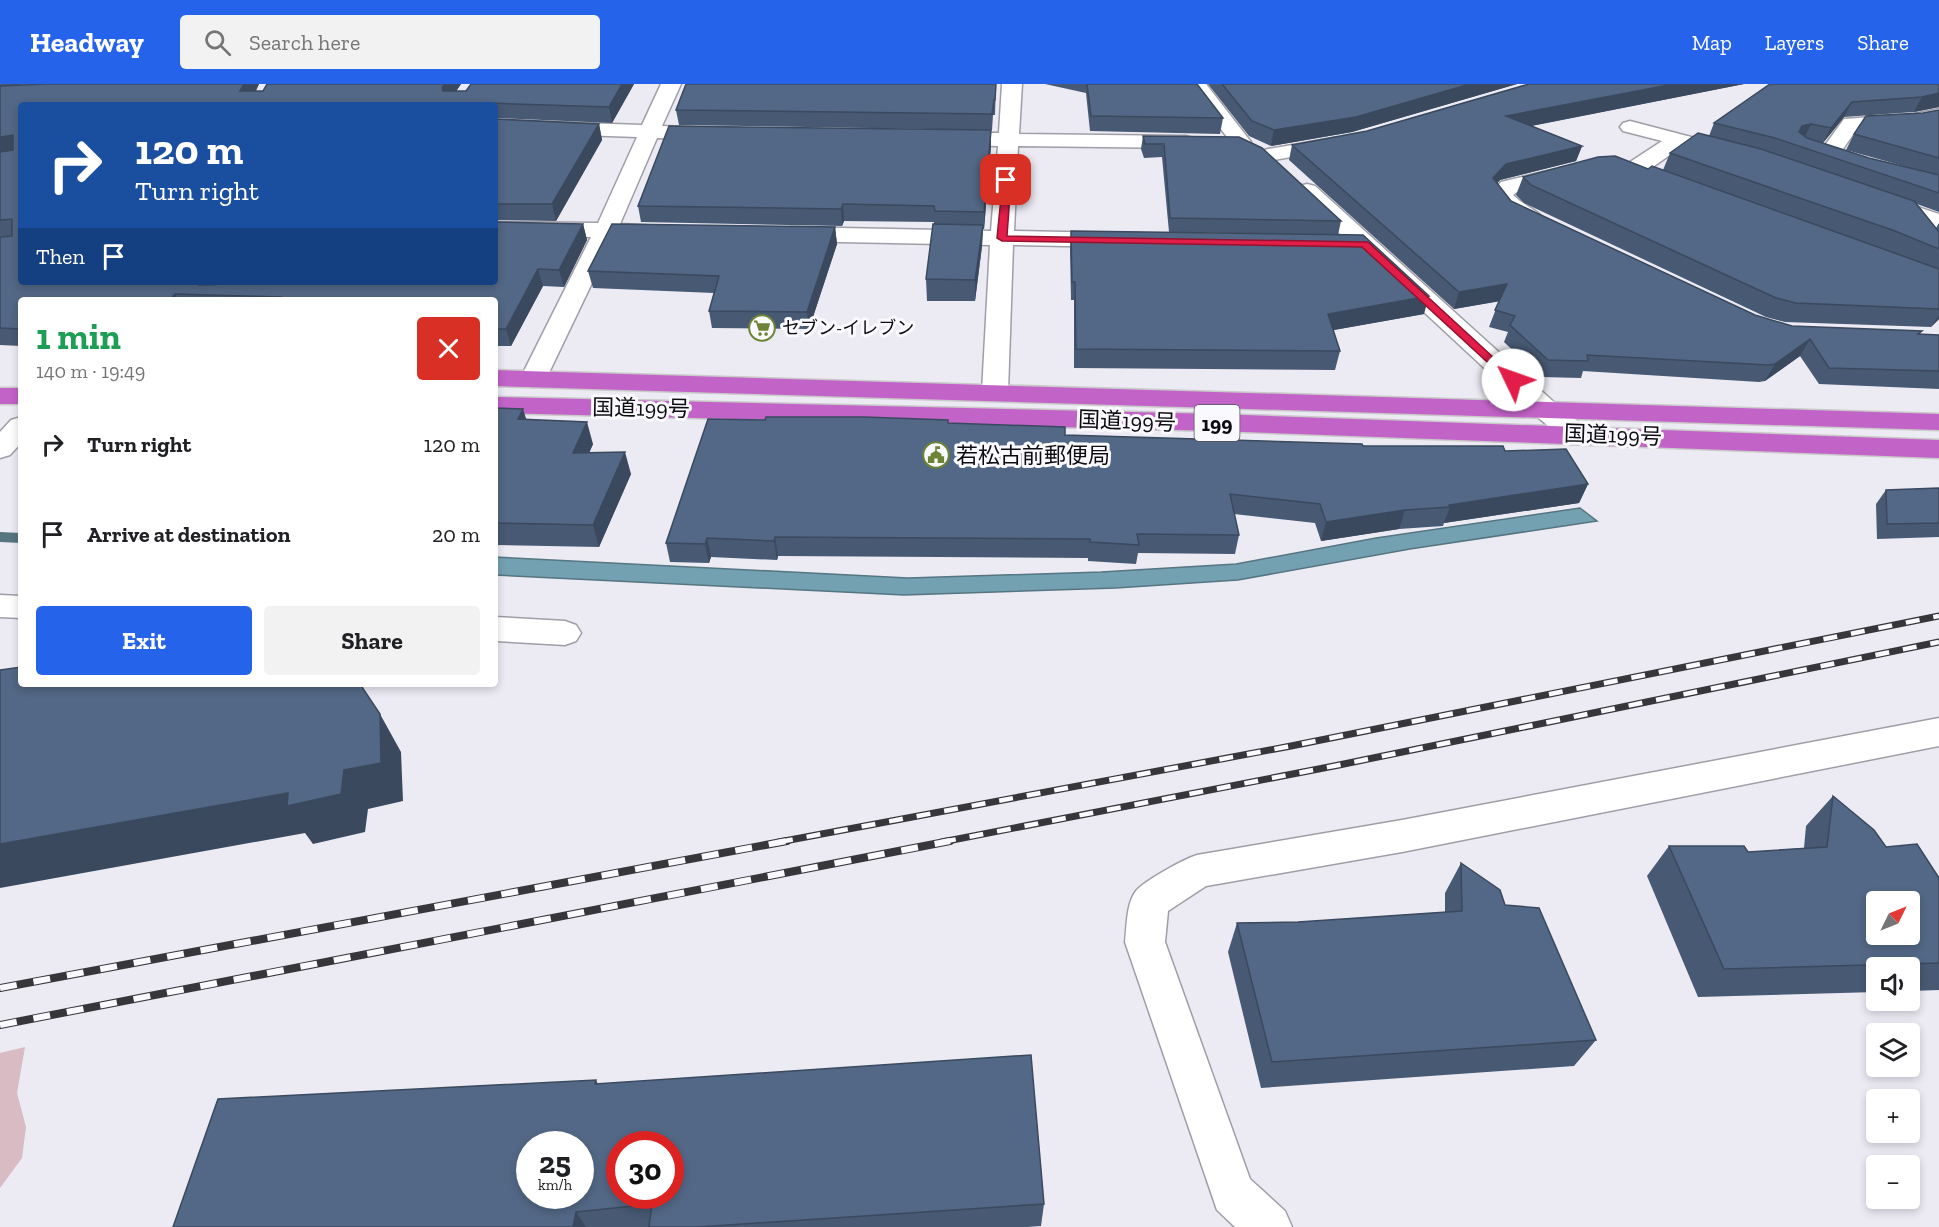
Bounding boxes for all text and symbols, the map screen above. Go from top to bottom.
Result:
search box [180,15,600,69]
text: Headway [30,26,144,59]
icon: search [201,26,234,59]
text: Search here [249,29,360,56]
text: Map [1692,30,1732,55]
text: Layers [1765,30,1824,55]
text: Share [1857,30,1909,55]
text: 120 m [135,124,243,175]
icon: right [36,126,114,204]
pin [980,154,1031,205]
icon: arrive [989,163,1022,196]
text: Turn right [135,175,259,207]
icon: arrive [97,240,130,273]
text: Then [36,243,85,270]
supermarket icon: セブン-イレブン [747,313,777,343]
text: 1 min [36,315,121,358]
button: close [417,317,480,380]
place label: セブン-イレブン [782,317,914,339]
position arrow [1481,348,1545,412]
text: 140 m · 19:49 [36,359,145,383]
street label: 国道199号 [592,394,690,422]
road number: 199 [1194,405,1240,441]
street label: 国道199号 [1078,406,1176,436]
street label: 国道199号 [1564,420,1662,450]
icon: right [36,428,69,461]
text: Turn right [87,431,191,458]
text: 120 m [424,431,480,458]
public building icon: 若松古前郵便局 [921,440,951,470]
place label: 若松古前郵便局 [956,442,1110,469]
icon: arrive [36,518,69,551]
text: Arrive at destination [87,521,290,548]
text: 20 m [432,521,480,548]
button: Exit [36,606,252,675]
button: Share [264,606,480,675]
north arrow [1866,891,1920,945]
map controls [1866,891,1920,1209]
button: sound [1866,957,1920,1011]
button: layers [1866,1023,1920,1077]
button: + [1866,1089,1920,1143]
speed limit sign: 30 [606,1131,684,1209]
text: 25 [539,1145,571,1181]
button: − [1866,1155,1920,1209]
text: km/h [538,1176,572,1194]

